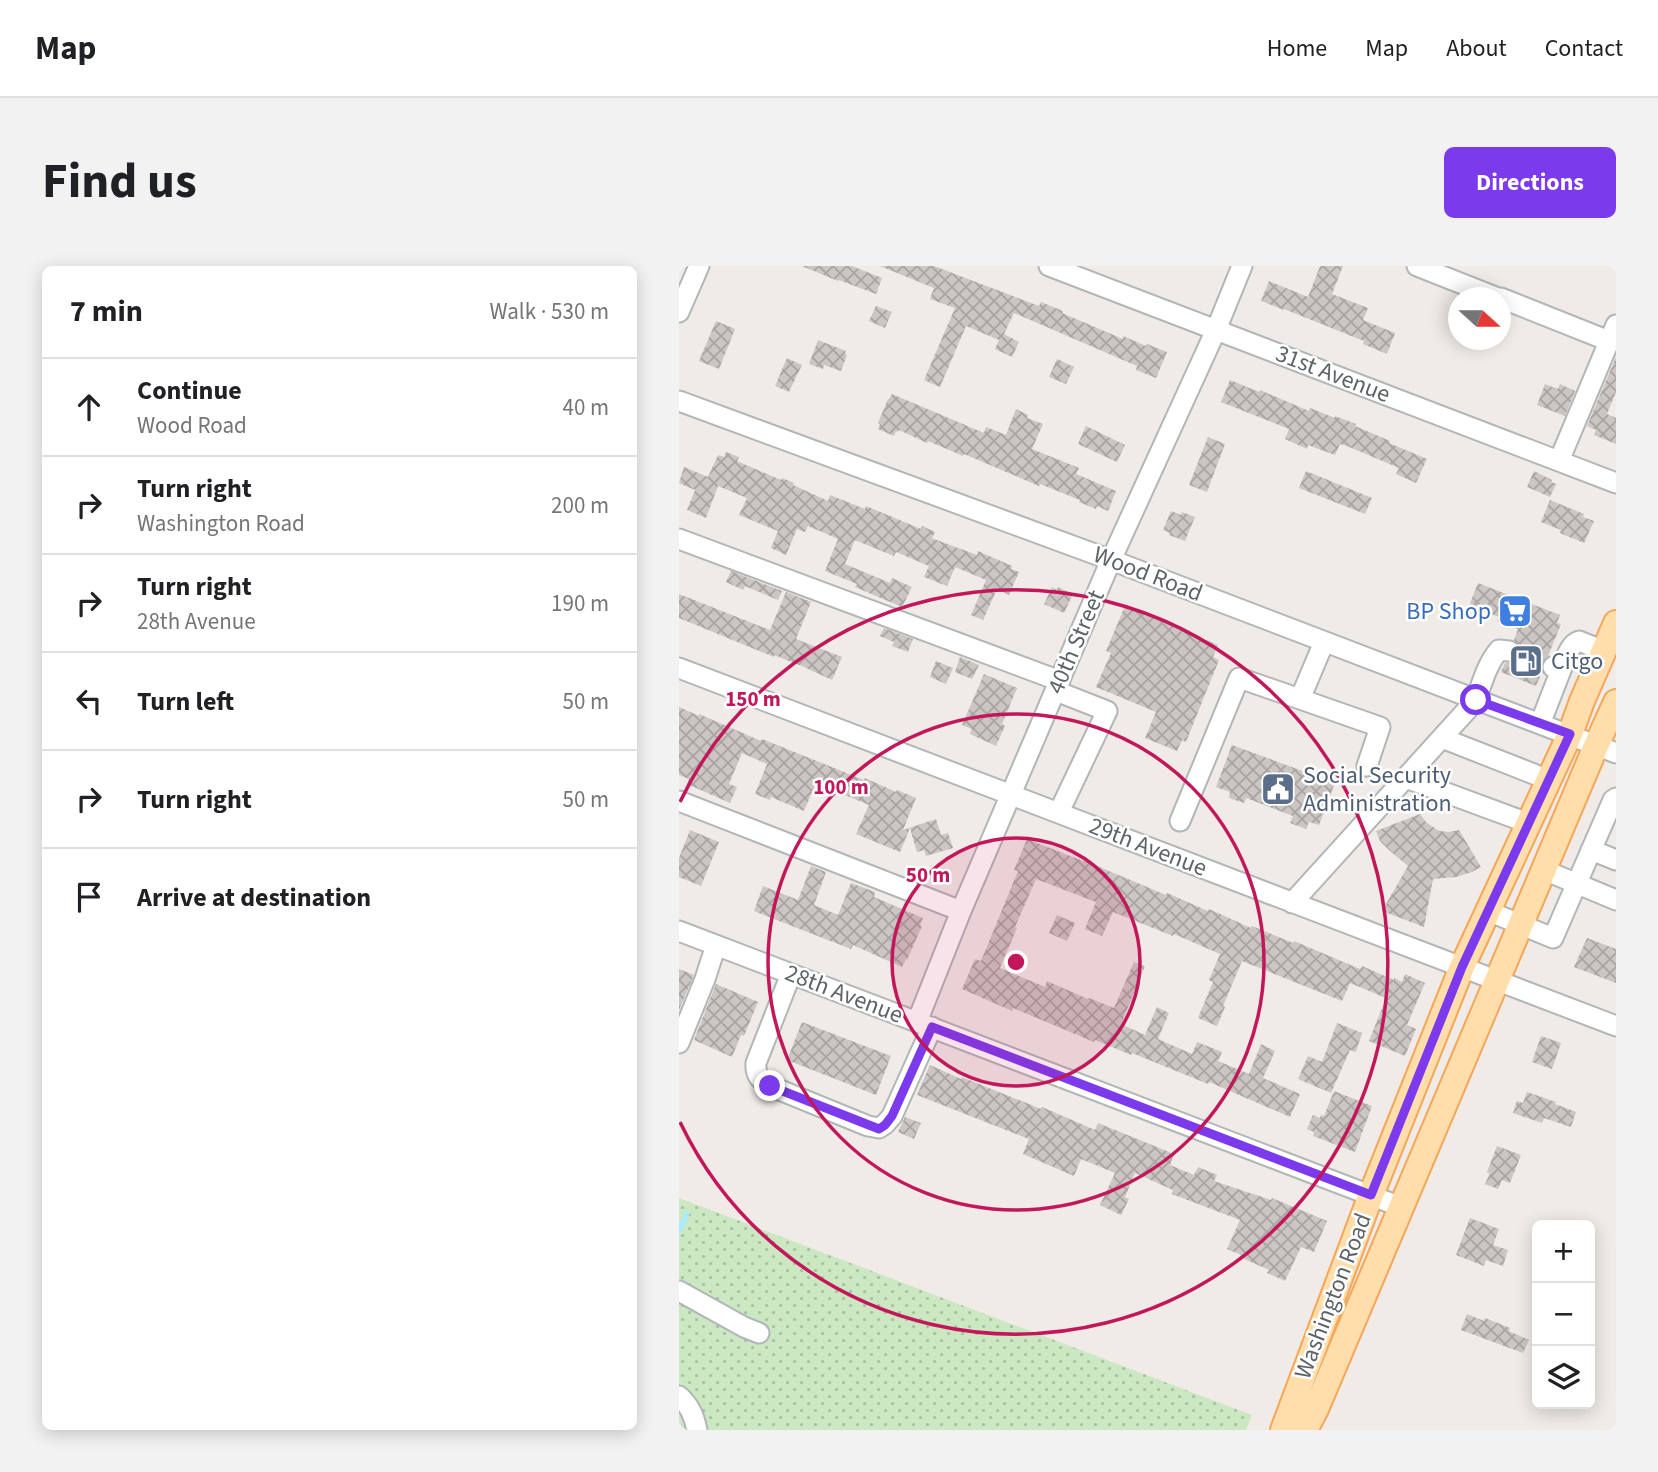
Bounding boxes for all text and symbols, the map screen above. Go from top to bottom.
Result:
text: Map [35,25,96,72]
text: Home [1267,31,1327,66]
text: Map [1365,31,1408,66]
text: About [1446,31,1507,66]
text: Contact [1545,31,1623,66]
text: Find us [42,147,197,217]
button: Directions [1444,147,1616,218]
north arrow [1448,287,1511,350]
text: 7 min [70,290,143,333]
text: Walk · 530 m [490,295,609,328]
street label: 31st Avenue [1271,336,1395,412]
text: Continue [137,372,242,409]
icon: ahead [70,388,108,426]
text: 40 m [562,391,609,424]
text: Wood Road [137,409,247,442]
text: Turn right [137,470,252,507]
icon: right [70,486,108,524]
text: 200 m [551,489,609,522]
text: Washington Road [137,507,305,540]
street label: Wood Road [1088,537,1208,611]
text: Turn right [137,568,252,605]
icon: right [70,584,108,622]
street label: 40th Street [1038,585,1114,699]
text: 190 m [551,587,609,620]
supermarket icon: BP Shop [1496,592,1534,630]
place label: BP Shop [1406,594,1491,629]
text: 28th Avenue [137,605,256,638]
fuel station icon: Citgo [1507,642,1545,680]
place label: Citgo [1551,644,1603,679]
icon: left [70,682,108,720]
text: Turn left [137,683,234,720]
text: 150 m [725,684,781,714]
route start [1460,684,1491,715]
text: 50 m [562,685,609,718]
place label: Social Security Administration [1303,758,1452,821]
public building icon: Social Security Administration [1259,770,1297,808]
text: 100 m [813,772,869,802]
icon: right [70,780,108,818]
text: Turn right [137,781,252,818]
text: 50 m [562,783,609,816]
street label: 29th Avenue [1084,808,1212,886]
text: 50 m [906,860,950,890]
icon: arrive [70,878,108,916]
text: Arrive at destination [137,879,371,916]
centre of rings [1004,950,1028,974]
street label: 28th Avenue [780,955,908,1033]
route end [754,1070,785,1101]
street label: Washington Road [1285,1208,1381,1384]
map controls [1532,1220,1595,1409]
button: + [1532,1220,1595,1283]
button: − [1532,1283,1595,1346]
button: layers [1532,1346,1595,1409]

